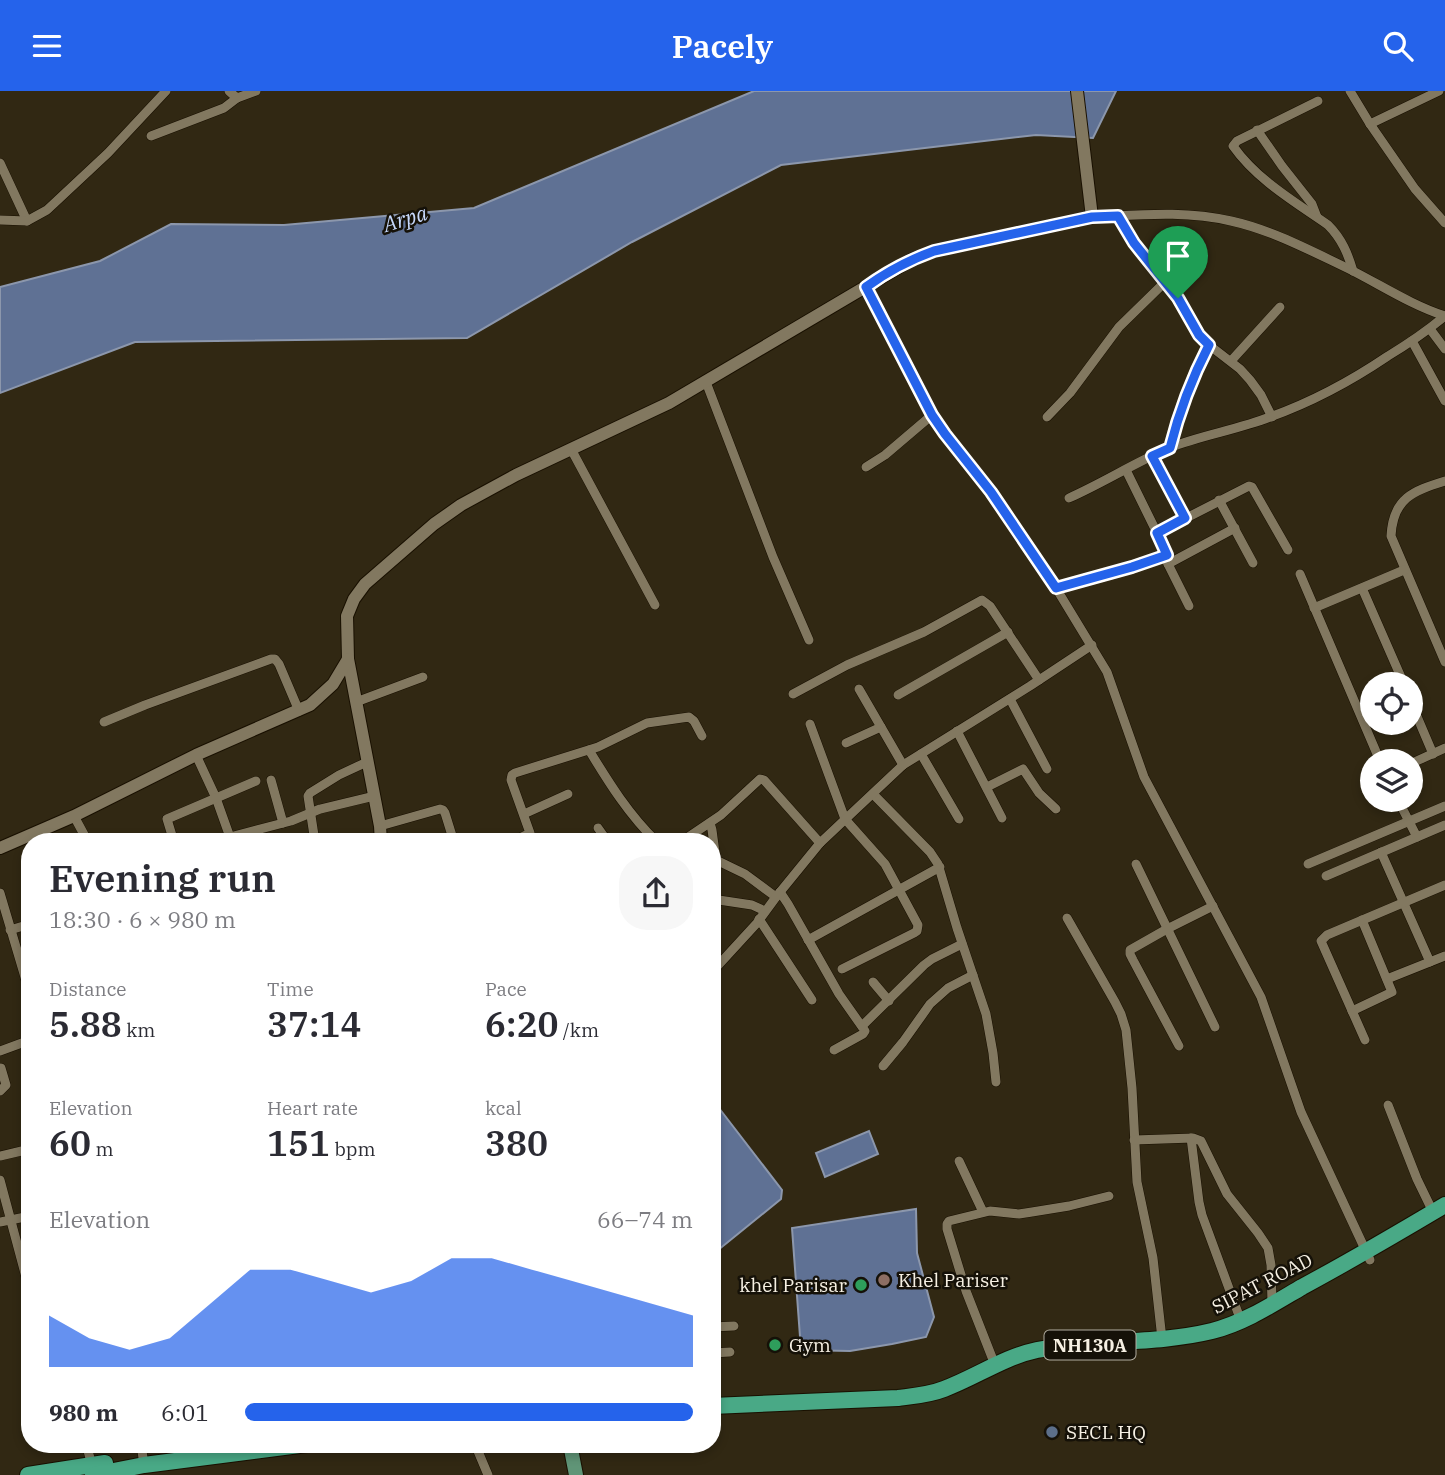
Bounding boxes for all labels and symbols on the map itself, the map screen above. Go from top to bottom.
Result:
water label: Arpa [377,198,431,239]
pin [1148,226,1208,298]
street label: SIPAT ROAD [1208,1247,1316,1319]
place label: Khel Pariser [898,1268,1008,1292]
marker: Khel Pariser [876,1272,892,1288]
place label: khel Parisar [739,1273,848,1297]
marker: khel Parisar [853,1277,869,1293]
road number: NH130A [1044,1331,1136,1359]
place label: Gym [789,1333,831,1357]
marker: Gym [767,1337,783,1353]
place label: SECL HQ [1066,1420,1146,1444]
marker: SECL HQ [1044,1424,1060,1440]

